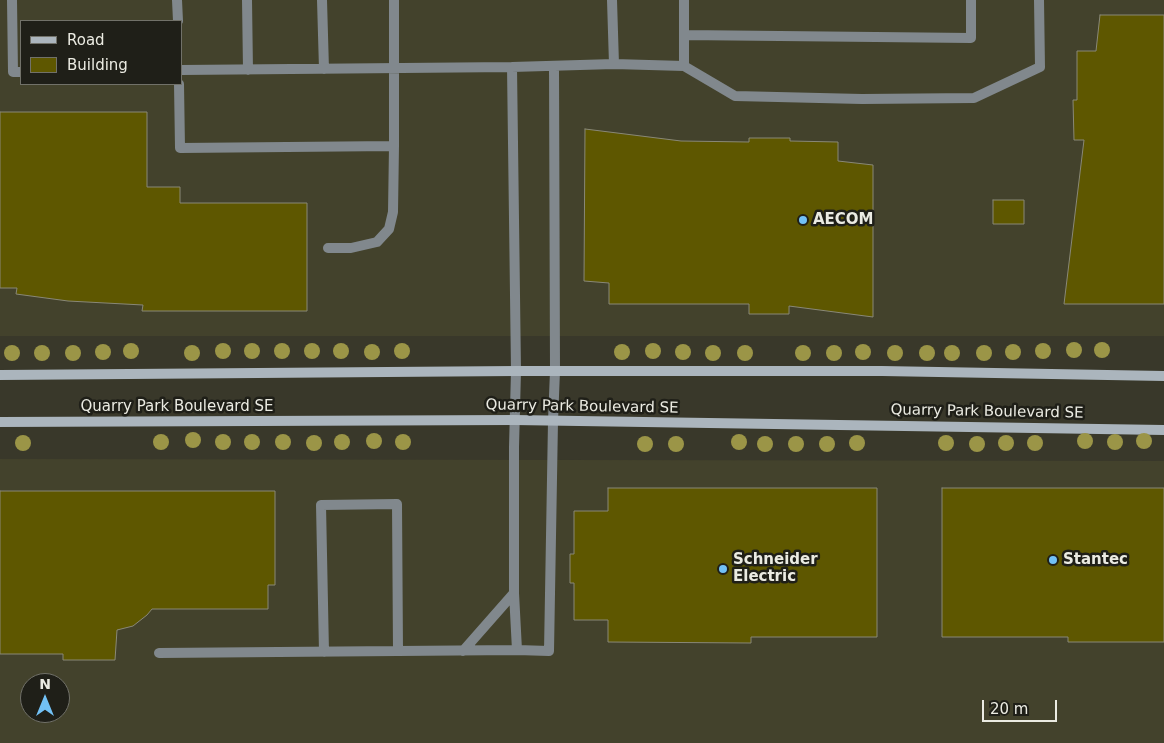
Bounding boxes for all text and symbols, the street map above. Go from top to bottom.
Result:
legend [20,20,182,85]
text: Road [67,31,105,49]
text: Building [67,56,128,74]
place label: AECOM [813,211,874,229]
marker: AECOM [797,214,809,226]
street label: Quarry Park Boulevard SE [485,396,679,418]
street label: Quarry Park Boulevard SE [80,398,274,416]
street label: Quarry Park Boulevard SE [890,401,1084,423]
place label: Schneider Electric [733,551,818,586]
place label: Stantec [1063,551,1128,569]
marker: Stantec [1047,554,1059,566]
marker: Schneider Electric [717,563,729,575]
north arrow [20,673,70,723]
text: N [39,676,51,692]
scale bar [984,690,1059,722]
text: 20 m [990,700,1028,718]

